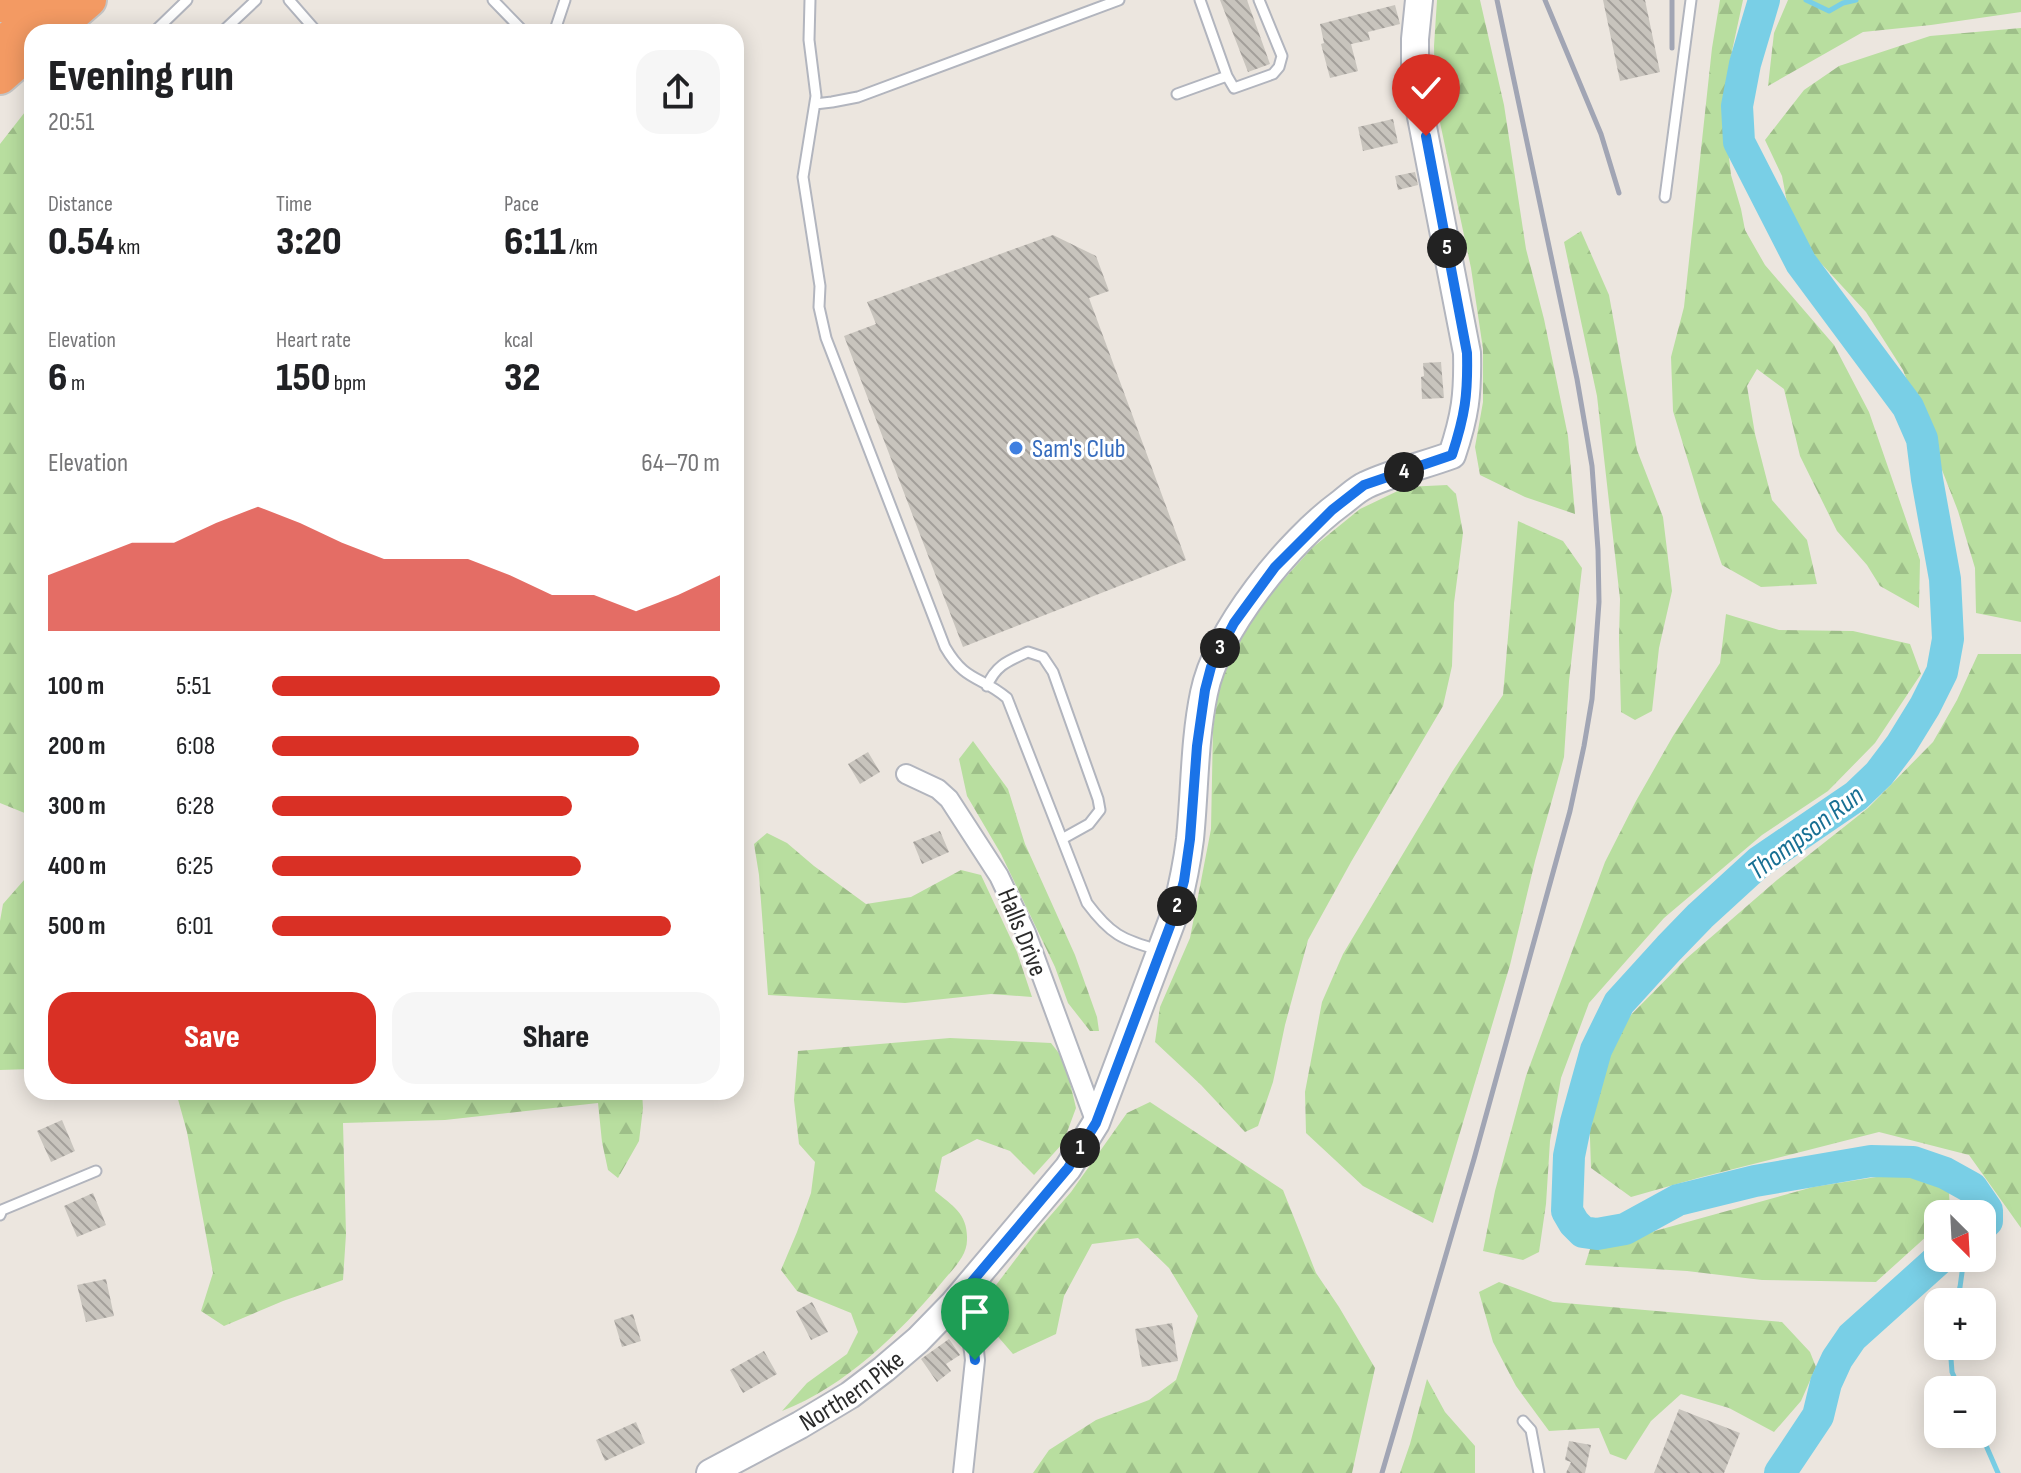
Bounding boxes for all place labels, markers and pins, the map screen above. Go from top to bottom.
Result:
pin [1392,54,1460,136]
pin: 5 [1427,228,1467,268]
place label: Sam's Club [1032,434,1126,465]
marker: Sam's Club [1007,439,1025,457]
pin: 4 [1384,452,1424,492]
pin: 3 [1200,628,1240,668]
pin: 2 [1157,886,1197,926]
pin: 1 [1060,1128,1100,1168]
pin [941,1278,1009,1360]

